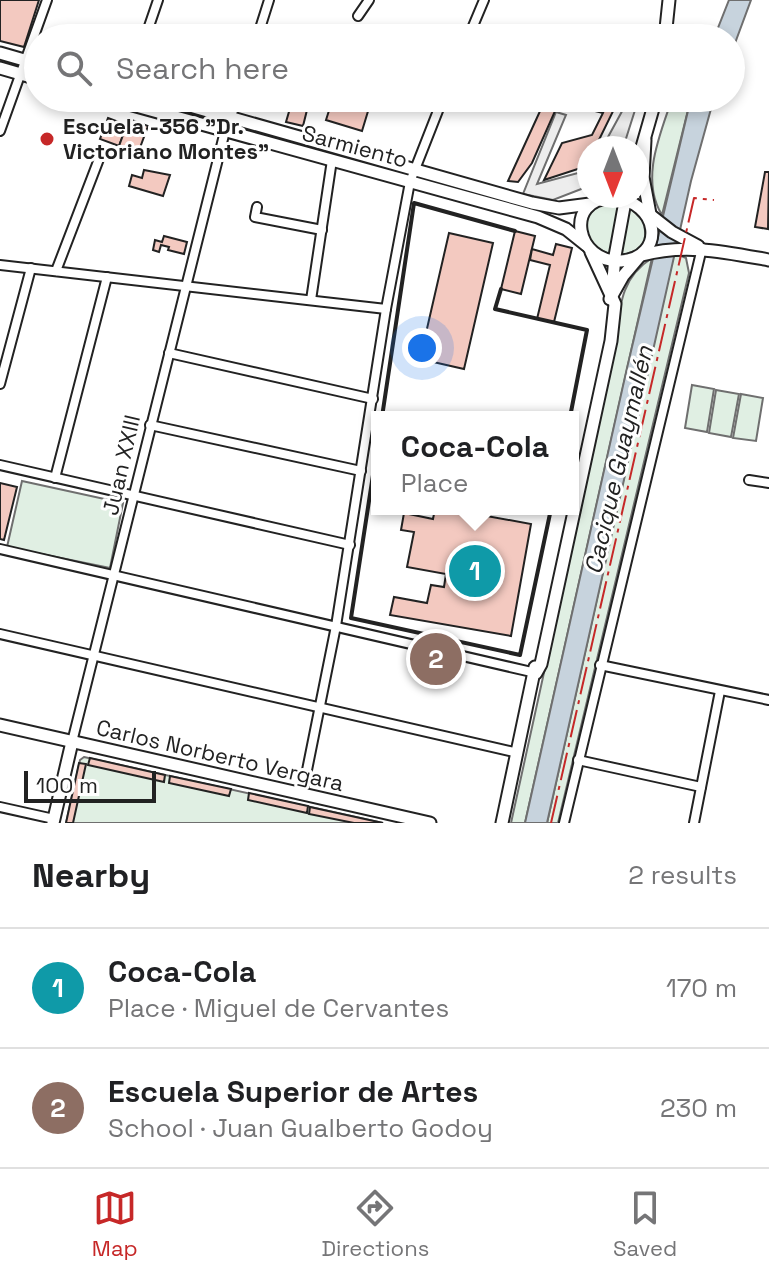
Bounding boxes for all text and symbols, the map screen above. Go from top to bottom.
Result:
search box [24,24,745,112]
icon: search [52,46,96,90]
text: Search here [116,49,289,88]
place label: Escuela -356 "Dr. Victoriano Montes" [63,112,269,165]
street label: Sarmiento [299,118,411,174]
marker: Escuela -356 "Dr. Victoriano Montes" [38,130,56,148]
north arrow [577,136,649,208]
your location [402,328,442,368]
water label: Cacique Guaymallén [577,341,660,577]
popup [371,411,579,515]
street label: Juan XXIII [96,412,146,518]
text: Coca-Cola [401,427,549,466]
text: Place [401,466,468,500]
pin: 1 [449,541,501,601]
pin: 2 [410,629,462,689]
street label: Carlos Norberto Vergara [94,713,347,797]
scale bar [24,767,156,803]
text: 100 m [36,771,98,799]
text: Nearby [32,854,150,897]
text: 2 results [628,858,737,892]
text: Coca-Cola [108,952,256,991]
text: 1 [52,971,64,1005]
text: 170 m [666,971,737,1005]
text: Place · Miguel de Cervantes [108,991,449,1025]
text: Escuela Superior de Artes [108,1072,478,1111]
text: 2 [50,1091,66,1125]
text: 230 m [660,1091,737,1125]
text: School · Juan Gualberto Godoy [108,1111,493,1145]
tab: Map [92,1186,138,1262]
tab: Directions [321,1186,429,1262]
tab: Saved [613,1186,677,1262]

